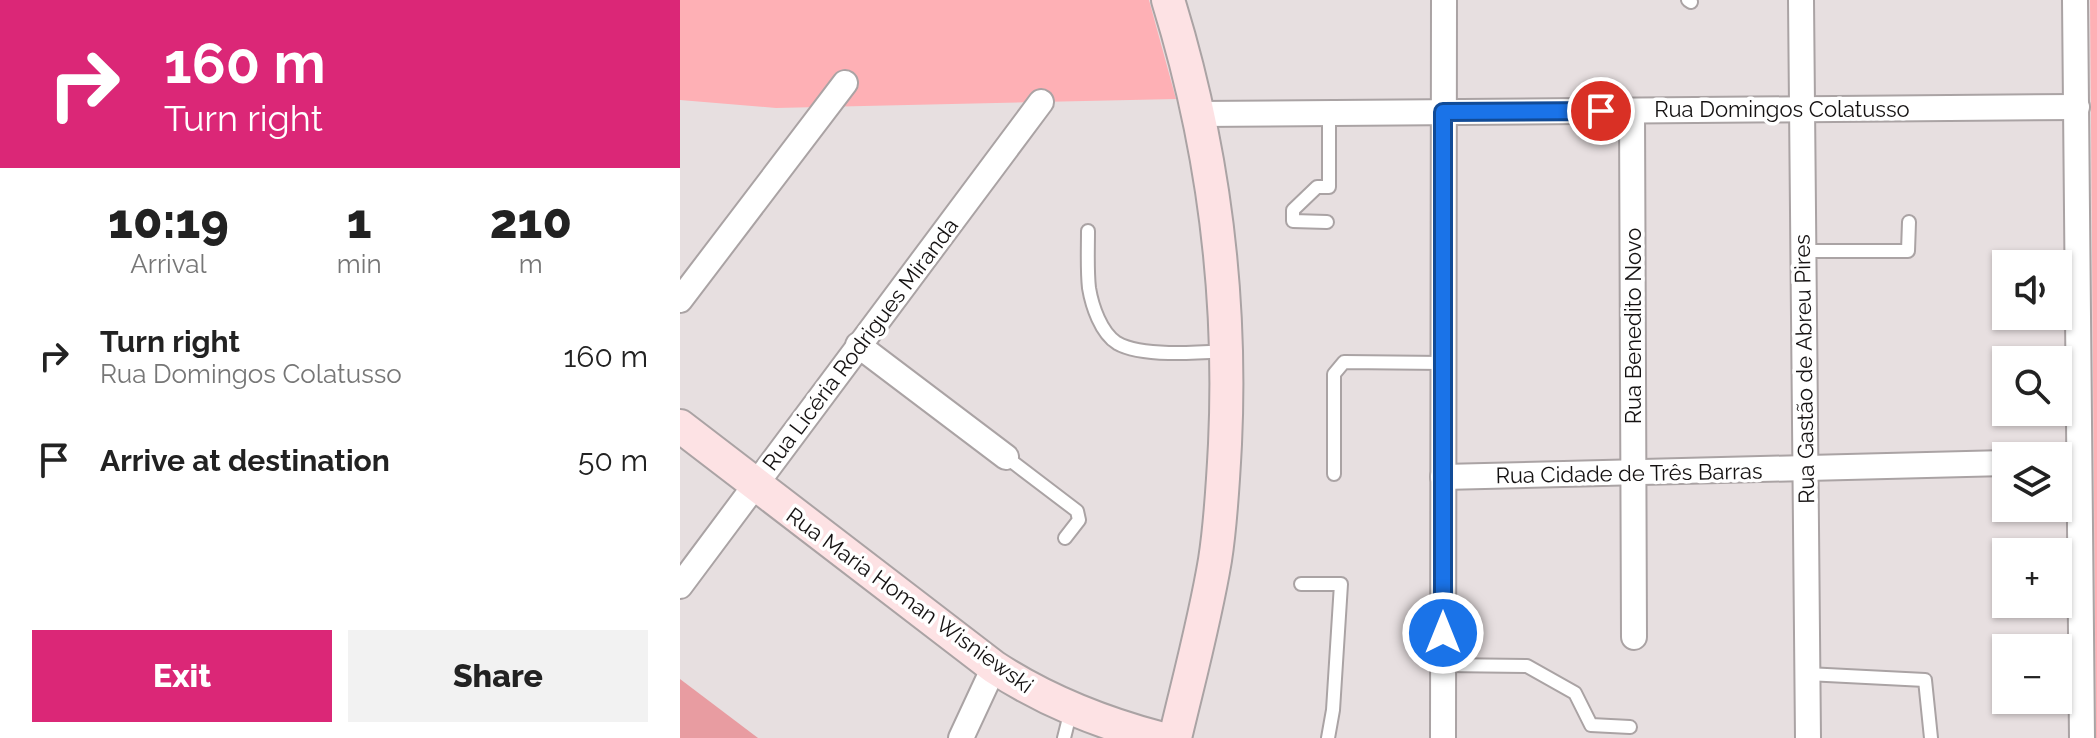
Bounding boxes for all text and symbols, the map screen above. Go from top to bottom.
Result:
text: 160 m [164,30,326,96]
icon: right [32,32,136,136]
pin [1567,77,1635,145]
icon: arrive [1579,89,1623,133]
street label: Rua Domingos Colatusso [1654,96,1910,122]
text: Turn right [164,97,323,139]
text: 10:19 [108,193,229,249]
text: 1 [347,193,372,249]
text: 210 [490,193,572,249]
street label: Rua Licéria Rodrigues Miranda [757,213,963,475]
street label: Rua Benedito Novo [1620,228,1646,424]
street label: Rua Gastão de Abreu Pires [1789,234,1819,504]
text: Arrival [130,249,207,279]
text: min [337,249,382,279]
text: m [519,249,543,279]
map controls [1992,250,2072,714]
button: sound [1992,250,2072,330]
text: Turn right [100,324,240,359]
icon: right [32,334,76,378]
text: 160 m [563,339,648,374]
button: search [1992,346,2072,426]
text: Rua Domingos Colatusso [100,359,402,389]
icon: arrive [32,438,76,482]
button: layers [1992,442,2072,522]
text: Arrive at destination [100,443,390,478]
text: 50 m [578,443,648,478]
street label: Rua Cidade de Três Barras [1495,458,1763,488]
street label: Rua Maria Homan Wisniewski [782,502,1038,698]
button: + [1992,538,2072,618]
position arrow [1401,591,1485,675]
button: Exit [32,630,332,722]
button: Share [348,630,648,722]
button: − [1992,634,2072,714]

